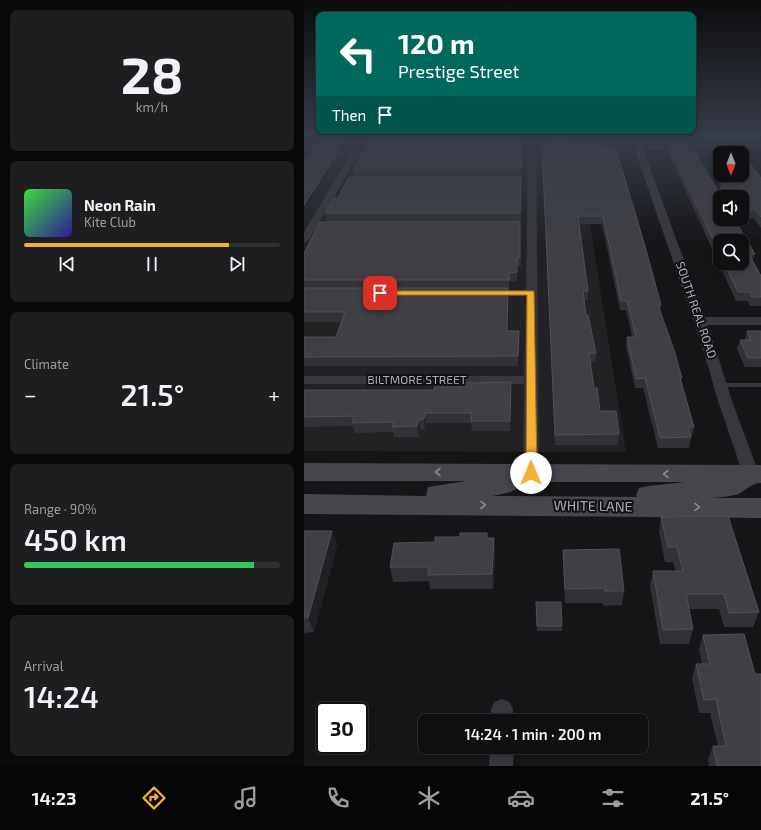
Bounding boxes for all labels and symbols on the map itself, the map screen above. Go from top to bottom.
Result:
north arrow [713,146,749,182]
street label: SOUTH REAL ROAD [674,259,720,360]
pin [363,276,397,310]
street label: BILTMORE STREET [367,372,467,386]
position arrow [510,452,552,494]
one-way arrow [435,468,441,476]
one-way arrow [663,470,669,478]
street label: WHITE LANE [553,496,633,515]
one-way arrow [480,501,486,509]
one-way arrow [694,503,700,511]
speed limit sign: 30 [316,702,368,754]

